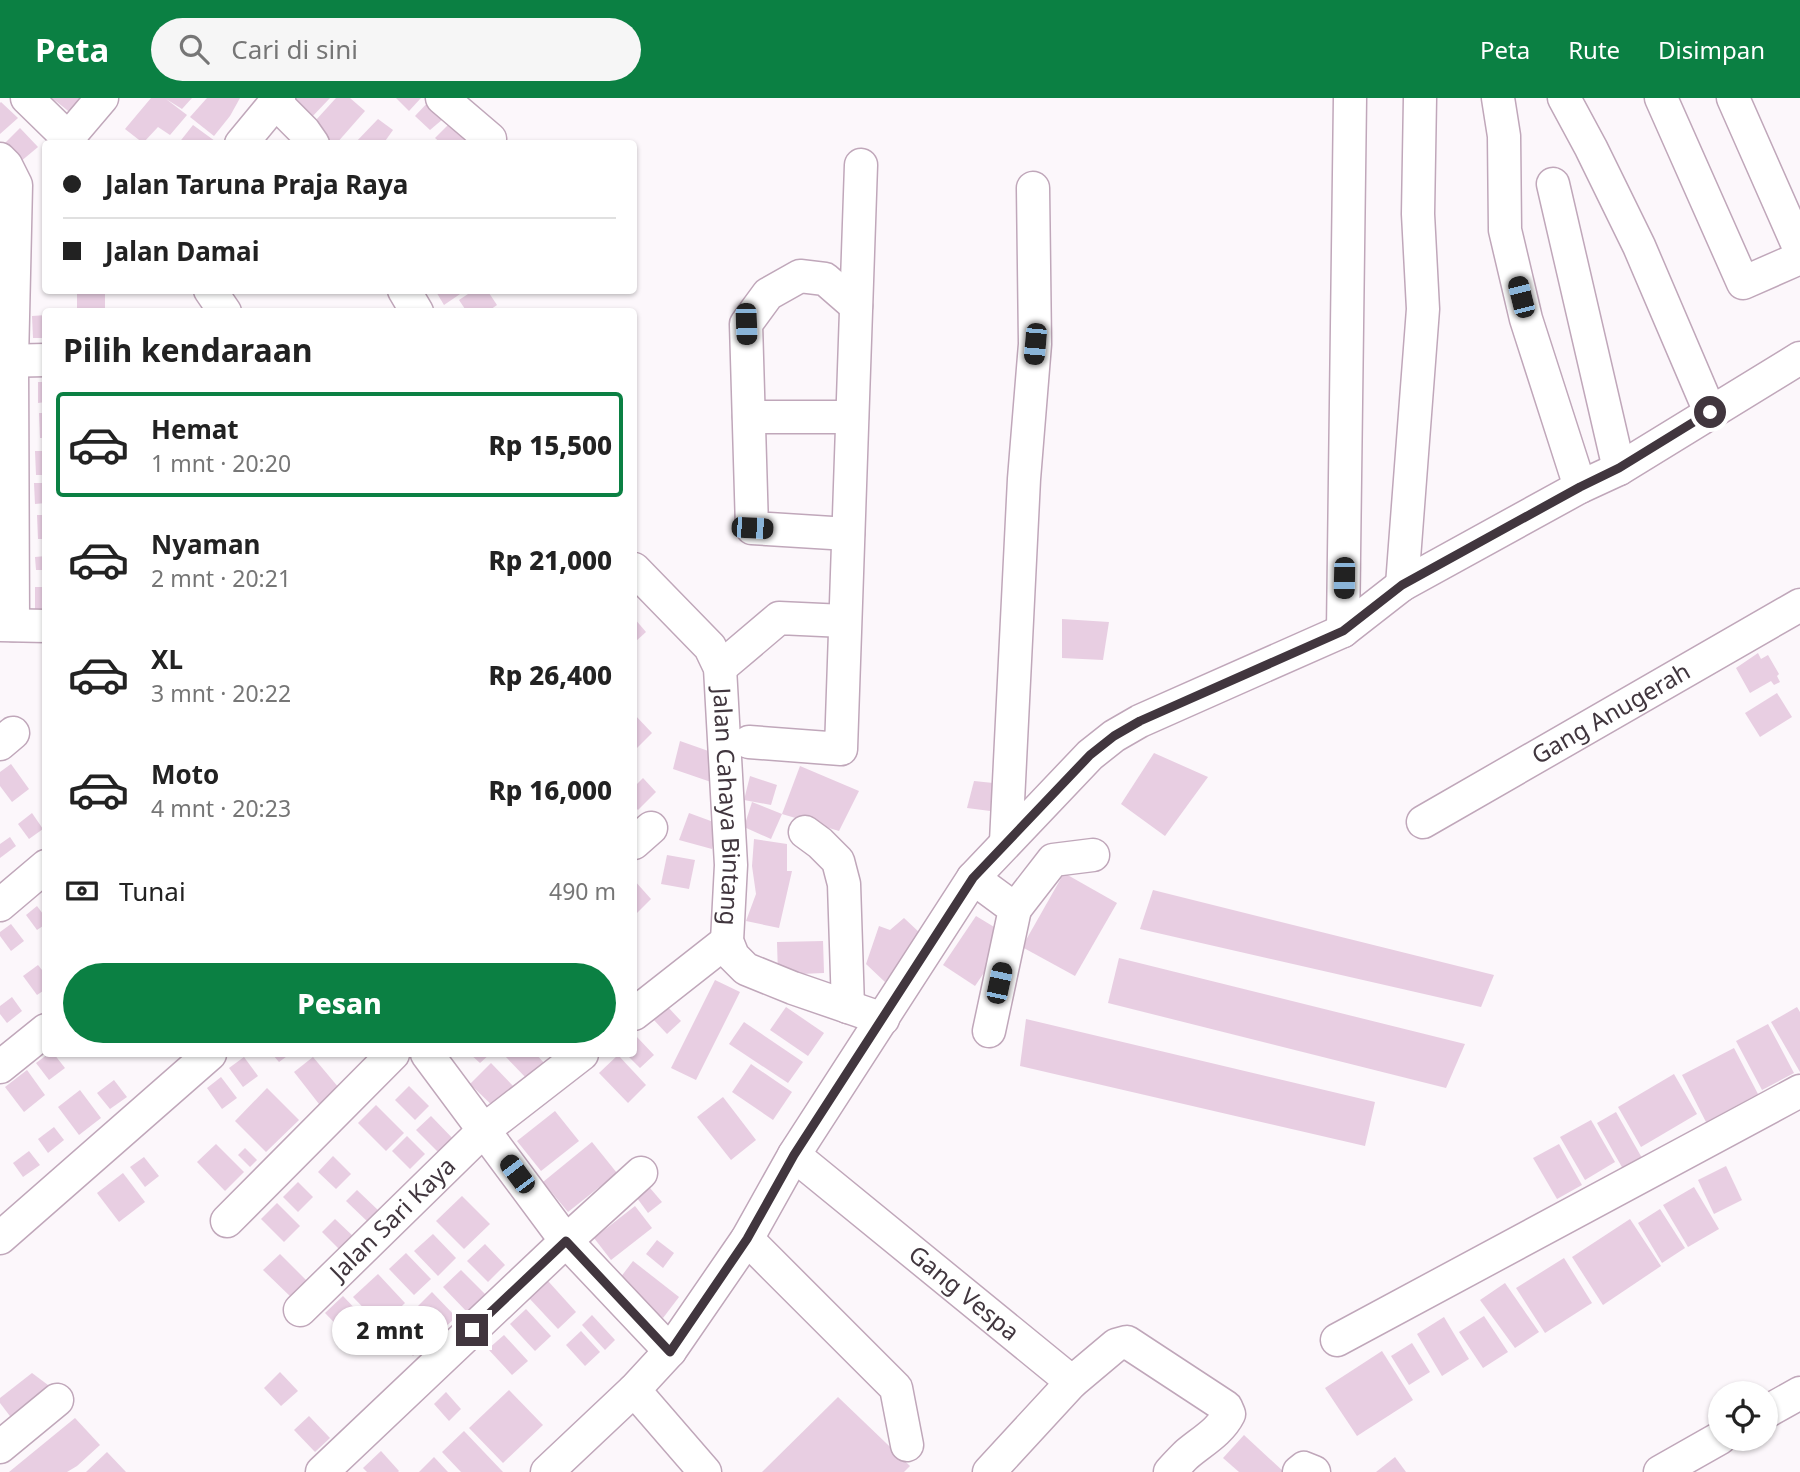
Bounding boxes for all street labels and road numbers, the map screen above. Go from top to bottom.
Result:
street label: Gang Anugerah [1525,654,1696,771]
street label: Jalan Cahaya Bintang [706,685,749,926]
street label: Jalan Sari Kaya [320,1149,462,1289]
street label: Gang Vespa [902,1237,1027,1348]

